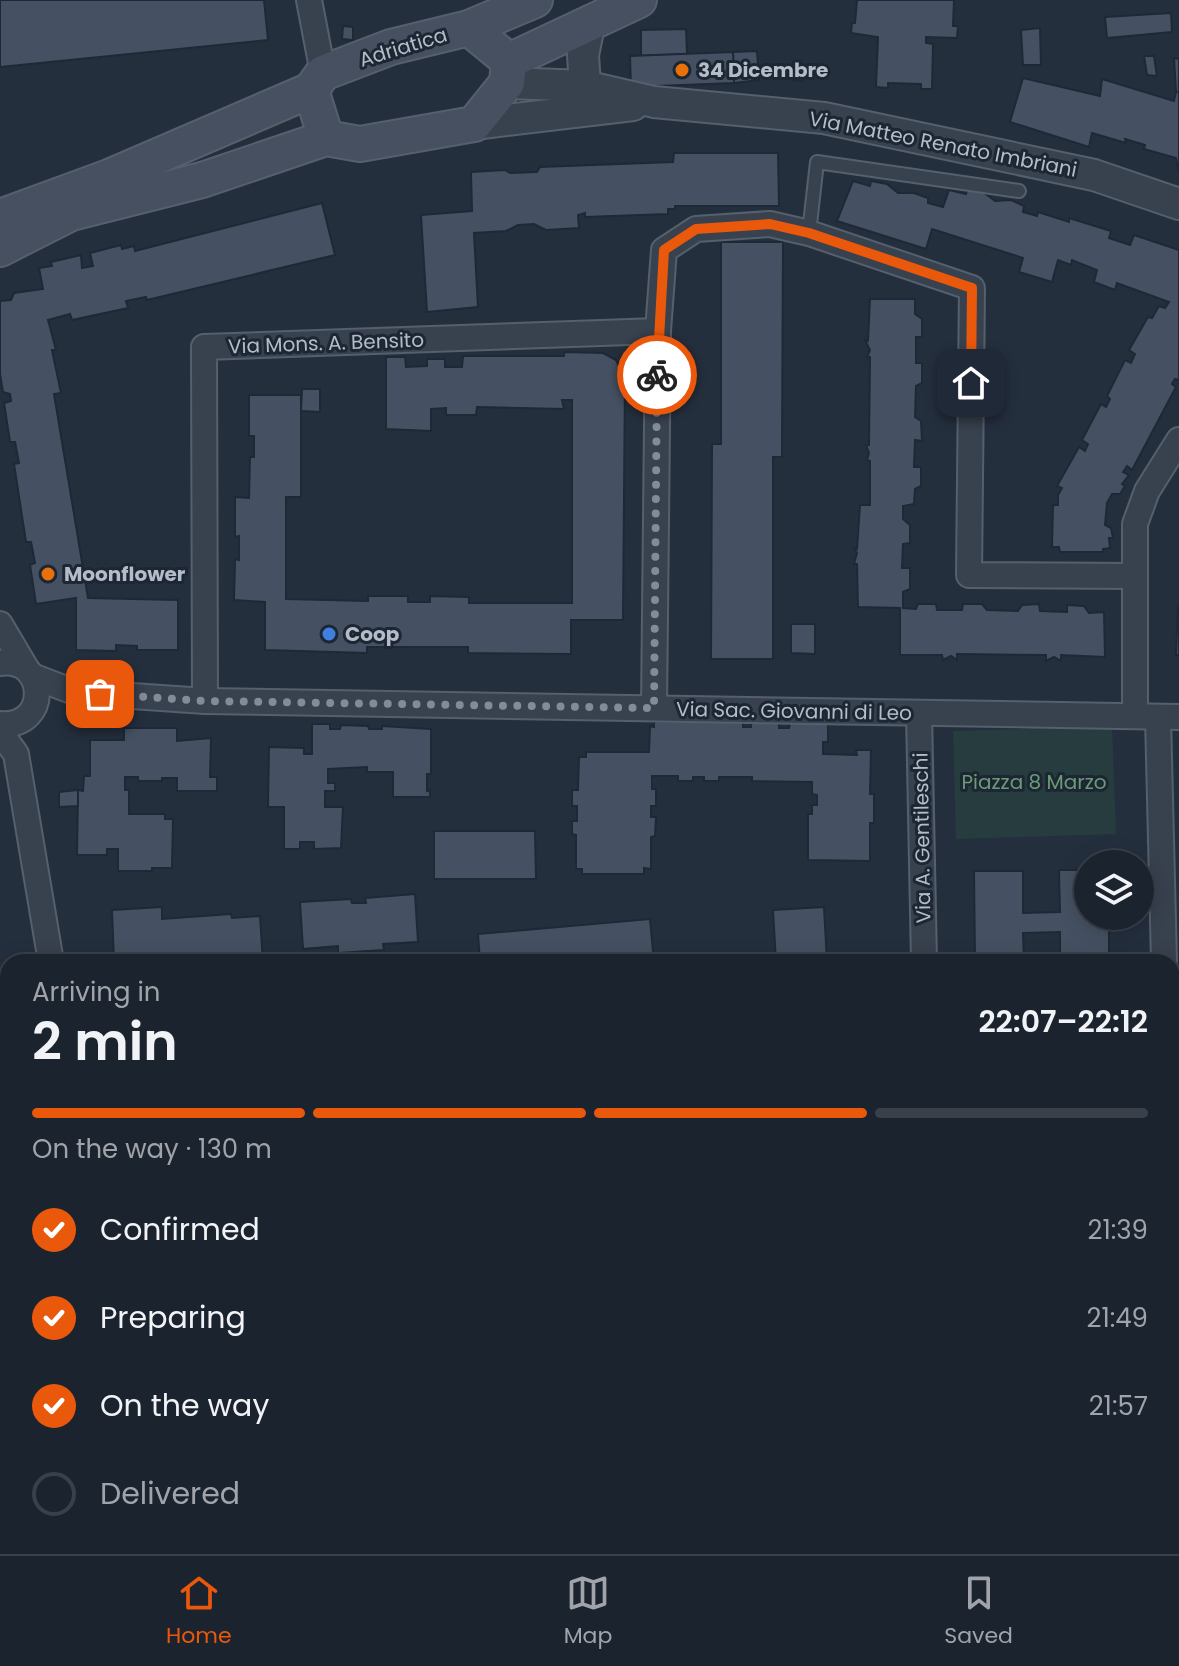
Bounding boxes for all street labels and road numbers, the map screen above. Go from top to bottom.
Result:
street label: Adriatica [356,20,450,74]
street label: Via Matteo Renato Imbriani [807,104,1079,184]
street label: Via Mons. A. Bensito [228,326,424,360]
street label: Via Sac. Giovanni di Leo [676,695,912,727]
street label: Via A. Gentileschi [907,752,937,924]

